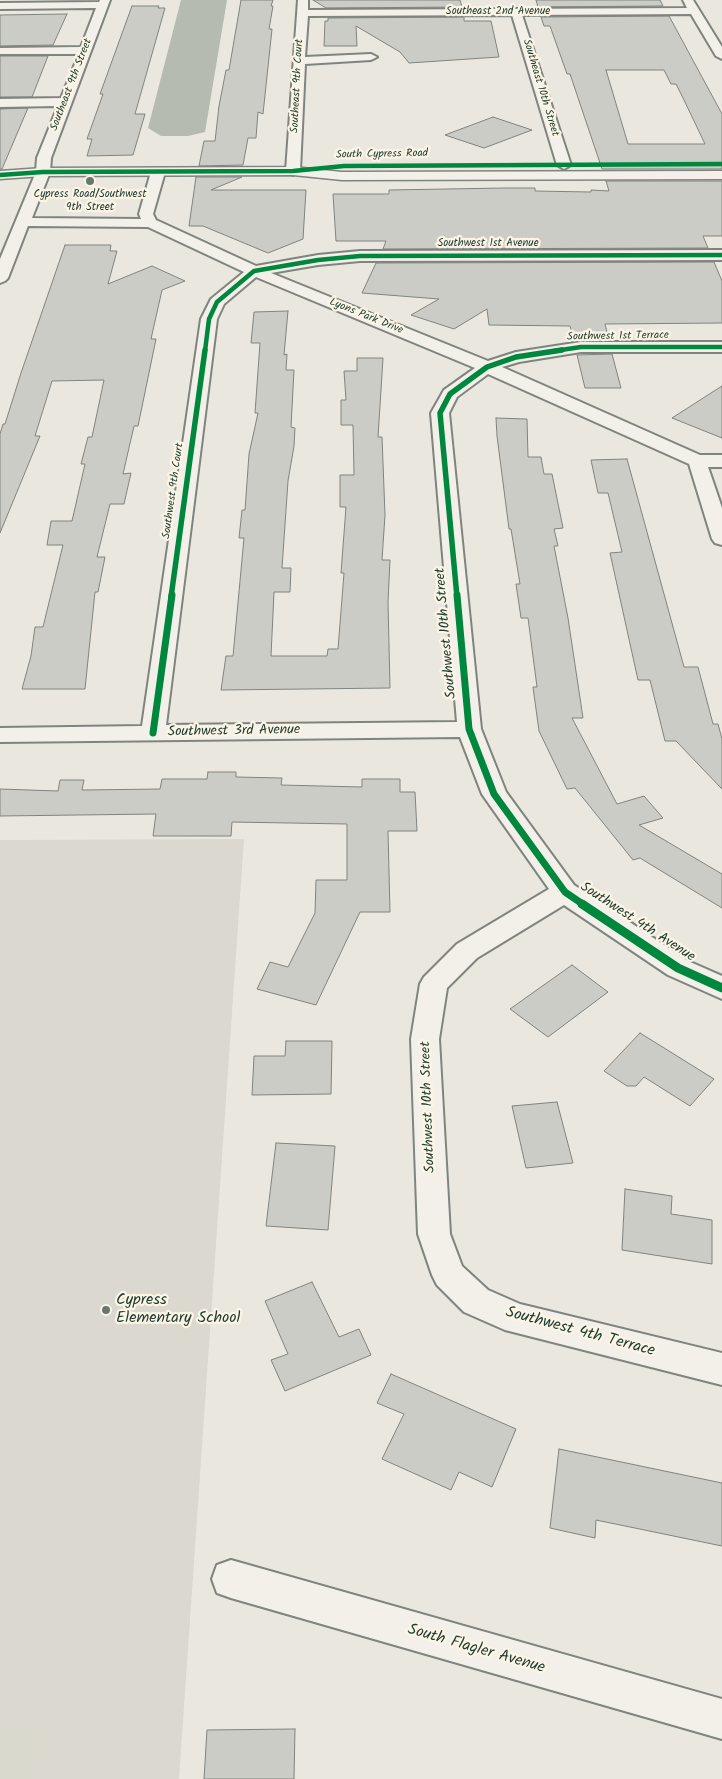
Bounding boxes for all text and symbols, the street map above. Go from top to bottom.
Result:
street label: Southeast 2nd Avenue [446,5,550,19]
street label: Southeast 9th Street [48,37,96,133]
street label: Southeast 10th Street [519,38,561,138]
street label: Southeast 9th Court [289,39,307,133]
street label: South Cypress Road [336,148,428,162]
marker: Cypress Road/Southwest 9th Street [84,175,96,187]
place label: Cypress Road/Southwest 9th Street [34,188,146,214]
street label: Southwest 1st Avenue [437,237,539,251]
street label: Lyons Park Drive [327,296,405,338]
street label: Southwest 1st Terrace [567,330,669,344]
street label: Southwest 9th Court [161,442,187,540]
street label: Southwest 10th Street [433,567,461,699]
street label: Southwest 3rd Avenue [168,722,300,742]
street label: Southwest 4th Avenue [576,880,698,966]
street label: Southwest 10th Street [418,1041,440,1173]
place label: Cypress Elementary School [116,1291,240,1329]
marker: Cypress Elementary School [100,1304,112,1316]
street label: Southwest 4th Terrace [503,1304,657,1362]
street label: South Flagler Avenue [405,1621,547,1679]

